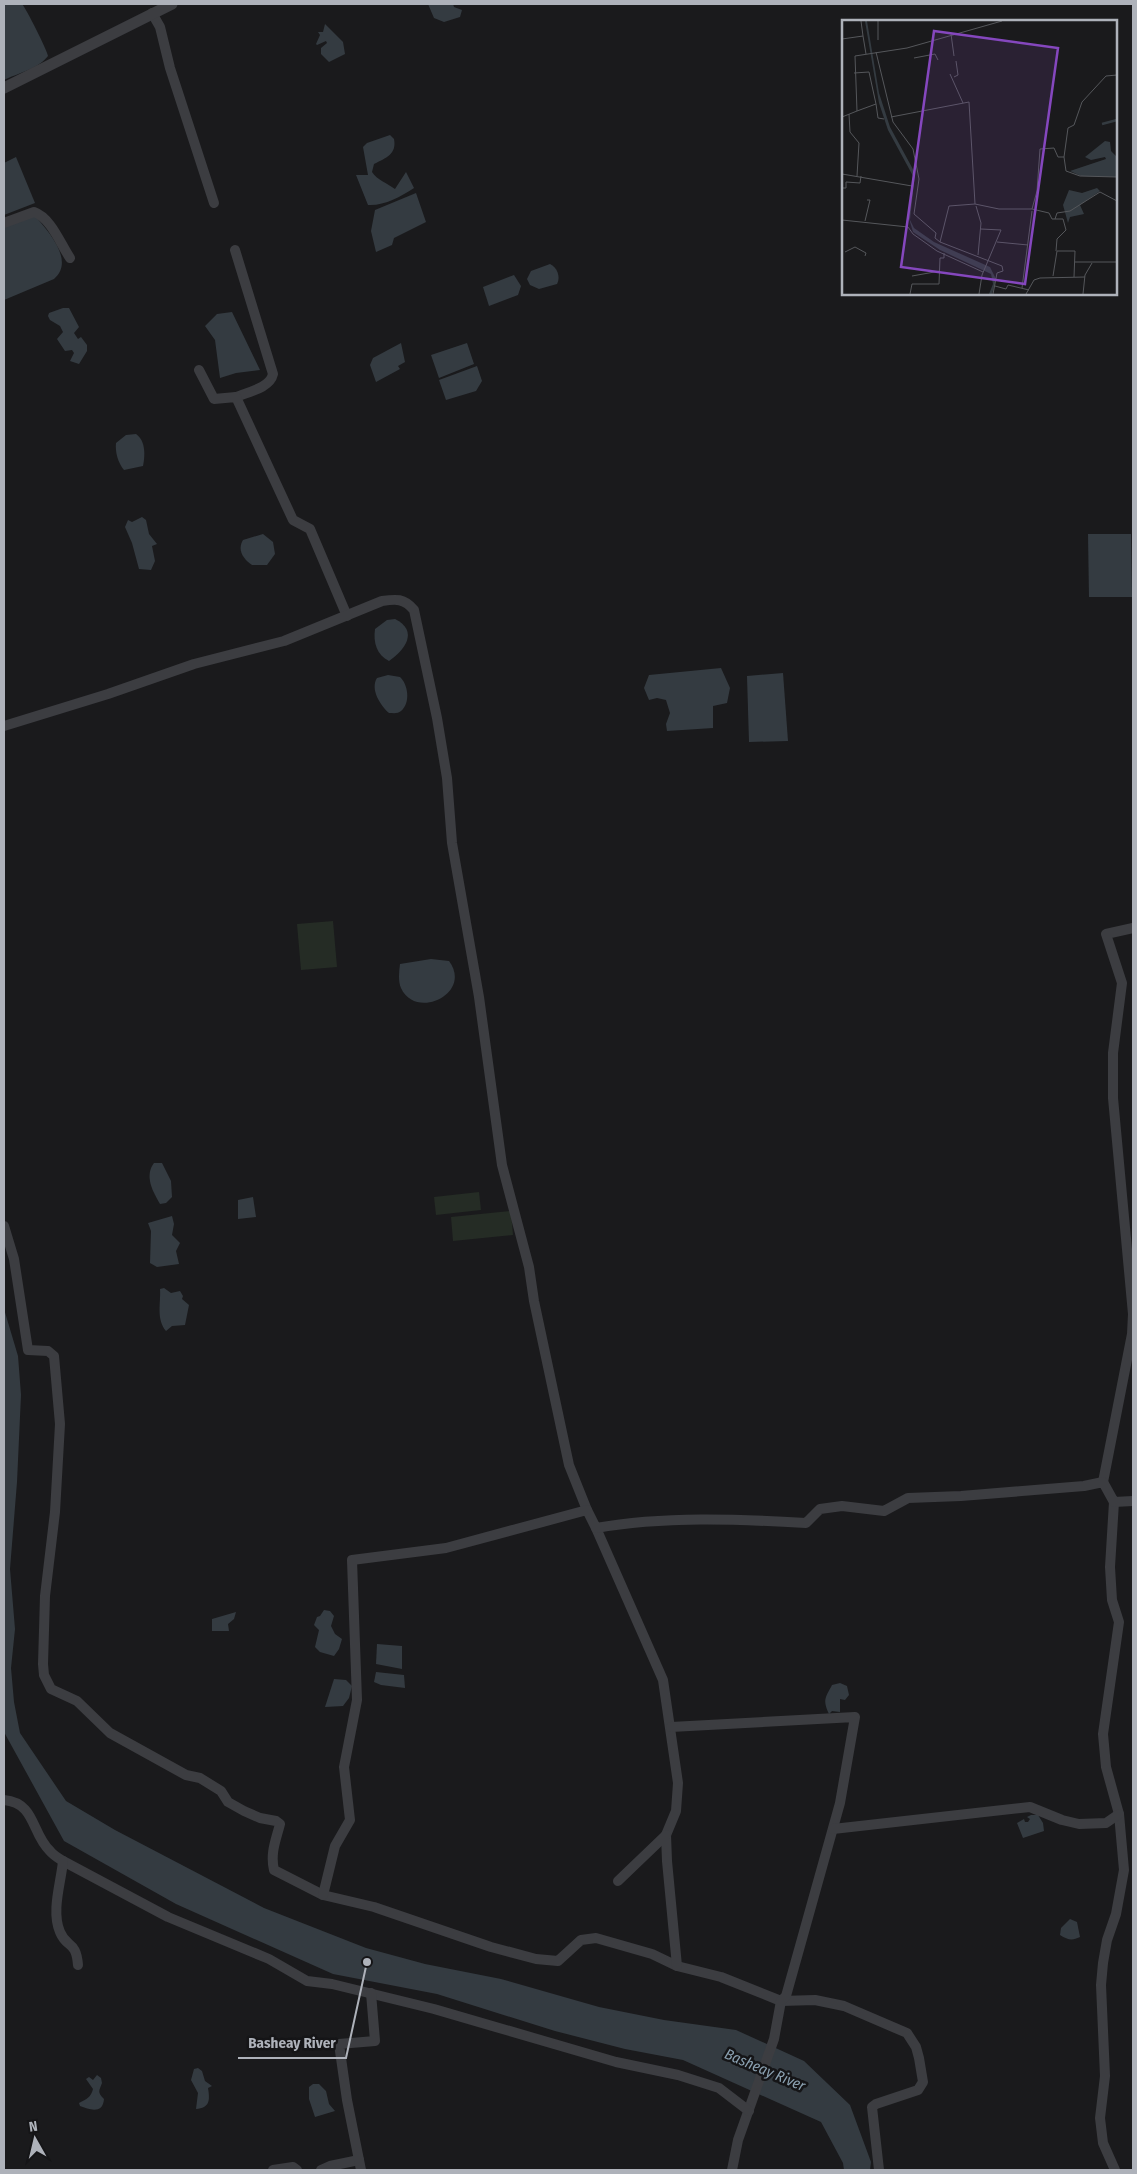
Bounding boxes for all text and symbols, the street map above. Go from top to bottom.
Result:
inset map [842,20,1117,295]
callout: Basheay River [238,2028,346,2058]
text: Basheay River [248,2034,336,2052]
water label: Basheay River [722,2045,809,2095]
north arrow [10,2114,60,2164]
text: N [28,2118,39,2136]

